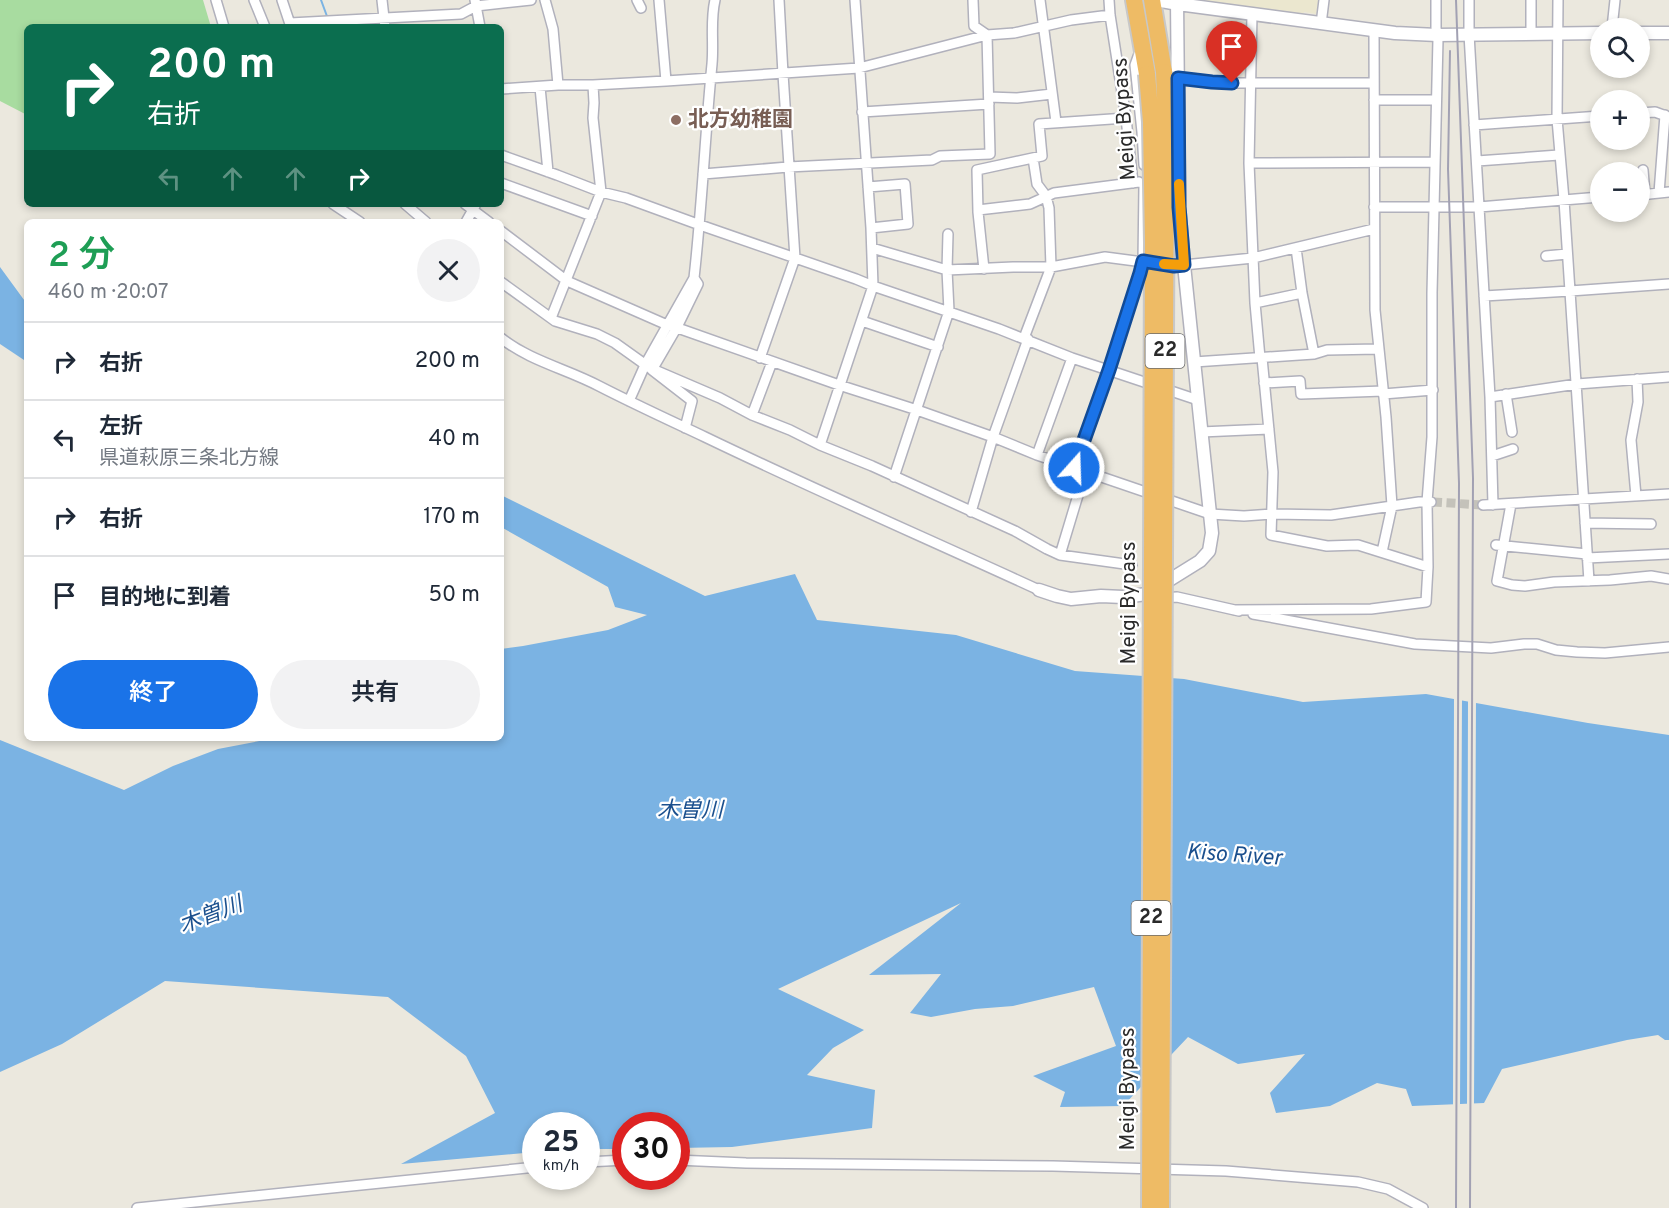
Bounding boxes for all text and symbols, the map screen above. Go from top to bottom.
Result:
map controls [1590,18,1650,222]
button: search [1590,18,1650,78]
pin [1206,21,1257,83]
icon: arrive [1215,30,1248,63]
text: 200 m [147,40,275,93]
icon: right [48,48,126,126]
street label: Meigi Bypass [1107,57,1143,181]
button: + [1590,90,1650,150]
text: 右折 [147,99,201,133]
place label: 北方幼稚園 [688,107,793,134]
marker: 北方幼稚園 [669,113,683,127]
icon: left [153,162,186,195]
icon: ahead [216,162,249,195]
icon: ahead [279,162,312,195]
icon: right [342,162,375,195]
button: − [1590,162,1650,222]
text: 2 分 [48,234,115,280]
button: close [417,239,480,302]
text: 460 m · 20:07 [48,280,169,306]
road number: 22 [1146,334,1184,368]
icon: right [48,345,81,378]
text: 200 m [415,348,480,375]
text: 右折 [99,351,143,378]
text: 左折 [99,414,143,441]
icon: left [48,423,81,456]
text: 40 m [428,426,480,453]
position arrow [1042,436,1106,500]
text: 県道萩原三条北方線 [99,446,279,472]
icon: right [48,501,81,534]
text: 170 m [423,504,480,531]
text: 右折 [99,507,143,534]
street label: Meigi Bypass [1116,541,1143,665]
icon: arrive [48,579,81,612]
text: 50 m [428,582,480,609]
text: 目的地に到着 [99,585,231,612]
button: 終了 [48,660,258,729]
button: 共有 [270,660,480,729]
water label: 木曽川 [657,798,725,825]
water label: Kiso River [1185,839,1284,873]
water label: 木曽川 [175,891,249,940]
road number: 22 [1132,901,1170,935]
street label: Meigi Bypass [1115,1027,1142,1151]
speed limit sign: 30 [612,1112,690,1190]
text: 25 [543,1125,579,1162]
text: km/h [543,1157,579,1176]

